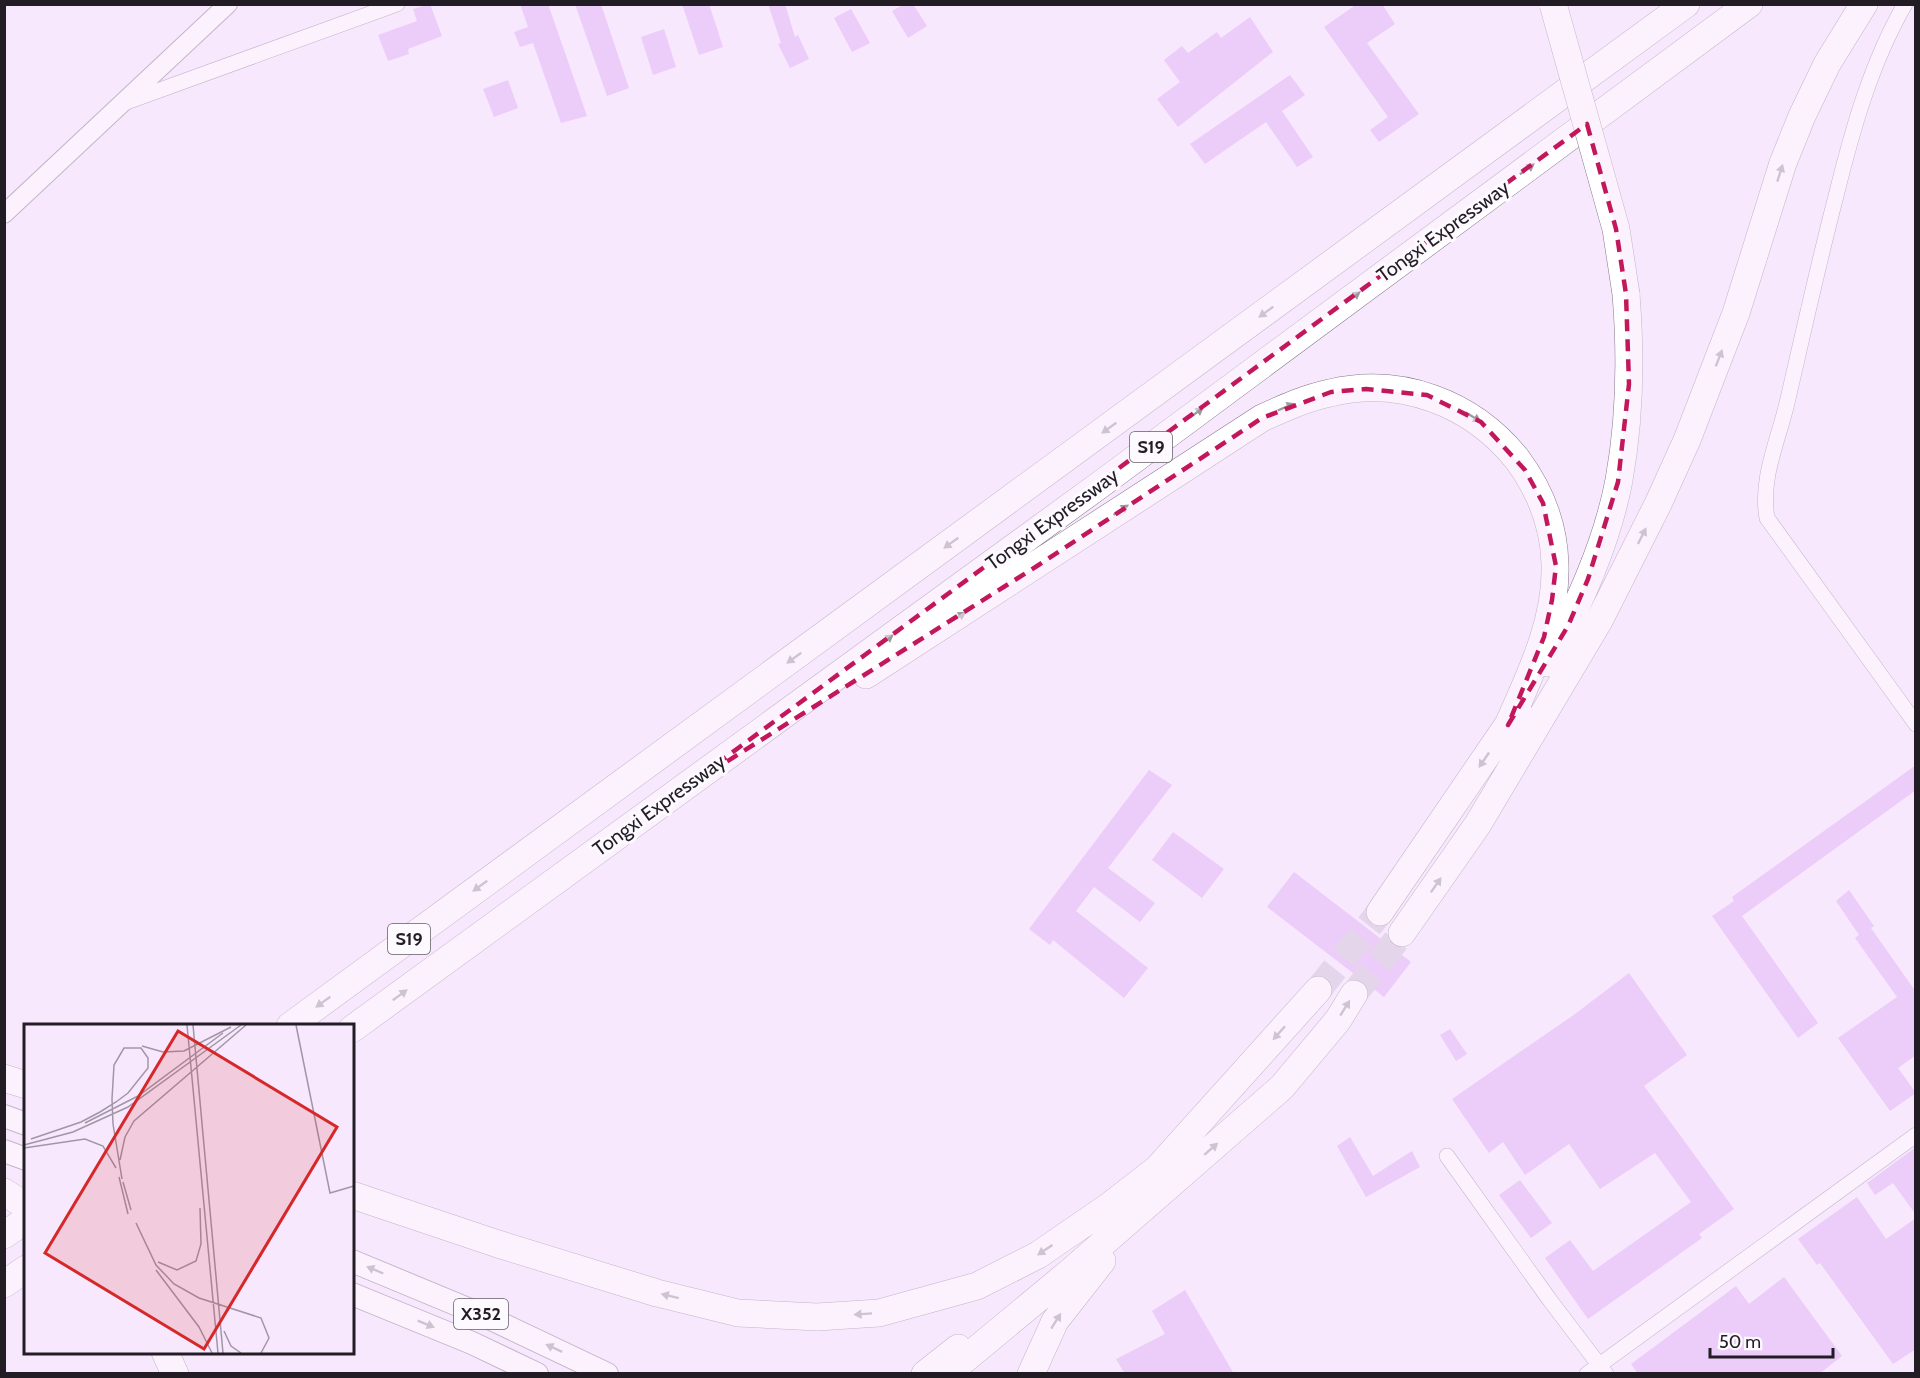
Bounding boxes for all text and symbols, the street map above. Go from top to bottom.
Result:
one-way arrow [1518,163,1534,175]
one-way arrow [1776,164,1785,182]
street label: Tongxi Expressway [1372,175,1514,287]
one-way arrow [1346,292,1361,304]
one-way arrow [1259,306,1274,318]
one-way arrow [1714,348,1724,366]
one-way arrow [1278,403,1295,412]
one-way arrow [1189,408,1204,420]
one-way arrow [1465,412,1481,423]
one-way arrow [1101,422,1117,434]
road number: S19 [1130,432,1172,462]
street label: Tongxi Expressway [981,463,1123,575]
one-way arrow [1113,505,1129,516]
one-way arrow [1637,528,1646,545]
one-way arrow [944,537,960,549]
one-way arrow [950,612,966,623]
one-way arrow [878,634,894,646]
one-way arrow [786,651,801,663]
street label: Tongxi Expressway [588,749,730,861]
one-way arrow [1479,752,1490,768]
one-way arrow [1430,877,1442,893]
one-way arrow [472,880,488,892]
road number: S19 [388,924,430,954]
one-way arrow [391,989,407,1001]
one-way arrow [315,995,330,1007]
one-way arrow [1339,1001,1351,1017]
inset map [24,1024,354,1354]
one-way arrow [1273,1025,1286,1040]
one-way arrow [1203,1143,1218,1156]
one-way arrow [1037,1244,1053,1255]
one-way arrow [366,1265,384,1275]
one-way arrow [661,1290,679,1300]
road number: X352 [454,1299,508,1329]
one-way arrow [853,1309,872,1319]
one-way arrow [1051,1313,1062,1329]
one-way arrow [417,1320,435,1329]
scale bar [1710,1321,1833,1359]
text: 50 m [1719,1331,1761,1353]
one-way arrow [546,1343,563,1352]

